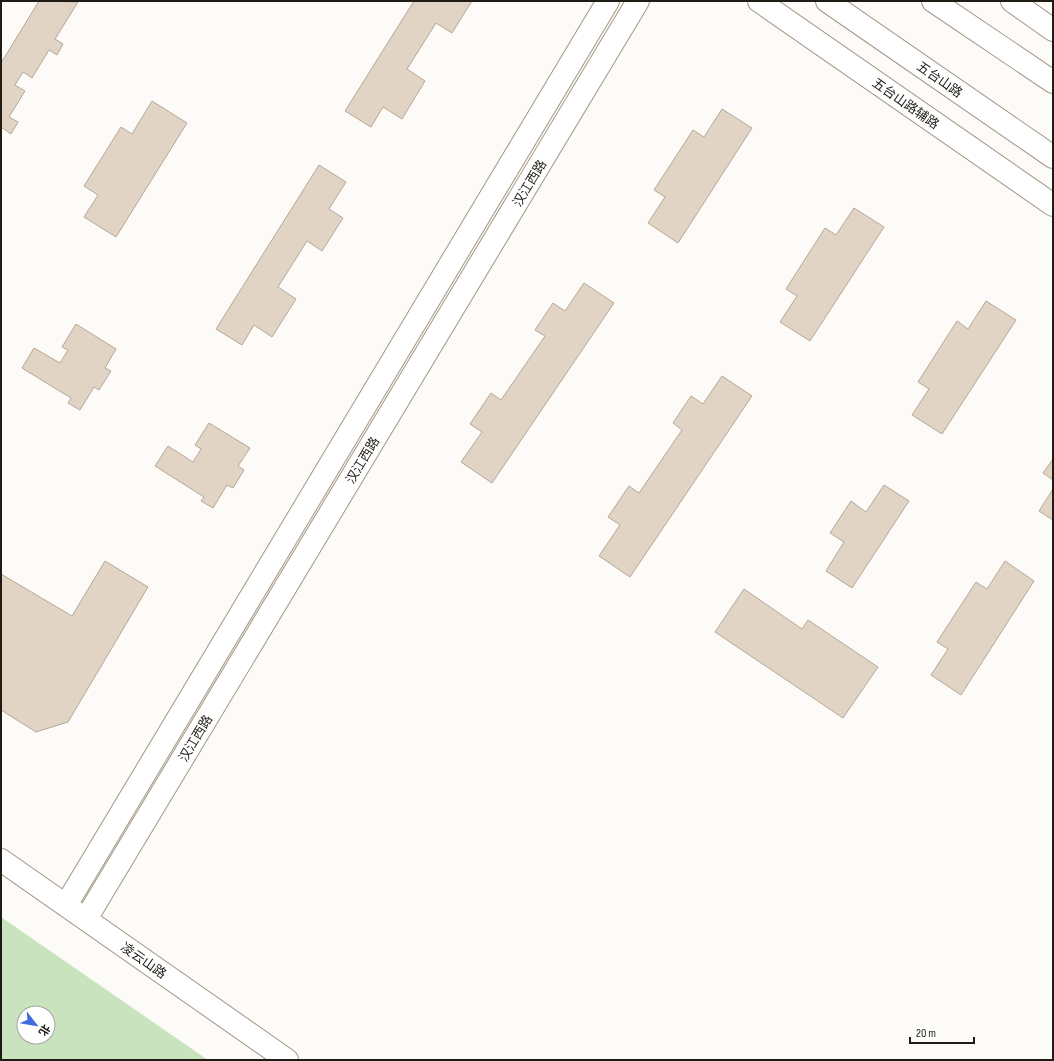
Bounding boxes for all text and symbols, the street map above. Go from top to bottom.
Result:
street label: 五台山路 [914,58,965,101]
street label: 五台山路辅路 [869,75,942,133]
street label: 汉江西路 [510,157,550,210]
street label: 汉江西路 [343,434,383,487]
street label: 汉江西路 [176,712,216,765]
street label: 凌云山路 [118,939,169,982]
north arrow [16,1005,56,1045]
scale bar [910,1019,974,1045]
text: 北 [36,1022,53,1038]
text: 20 m [916,1026,936,1041]

